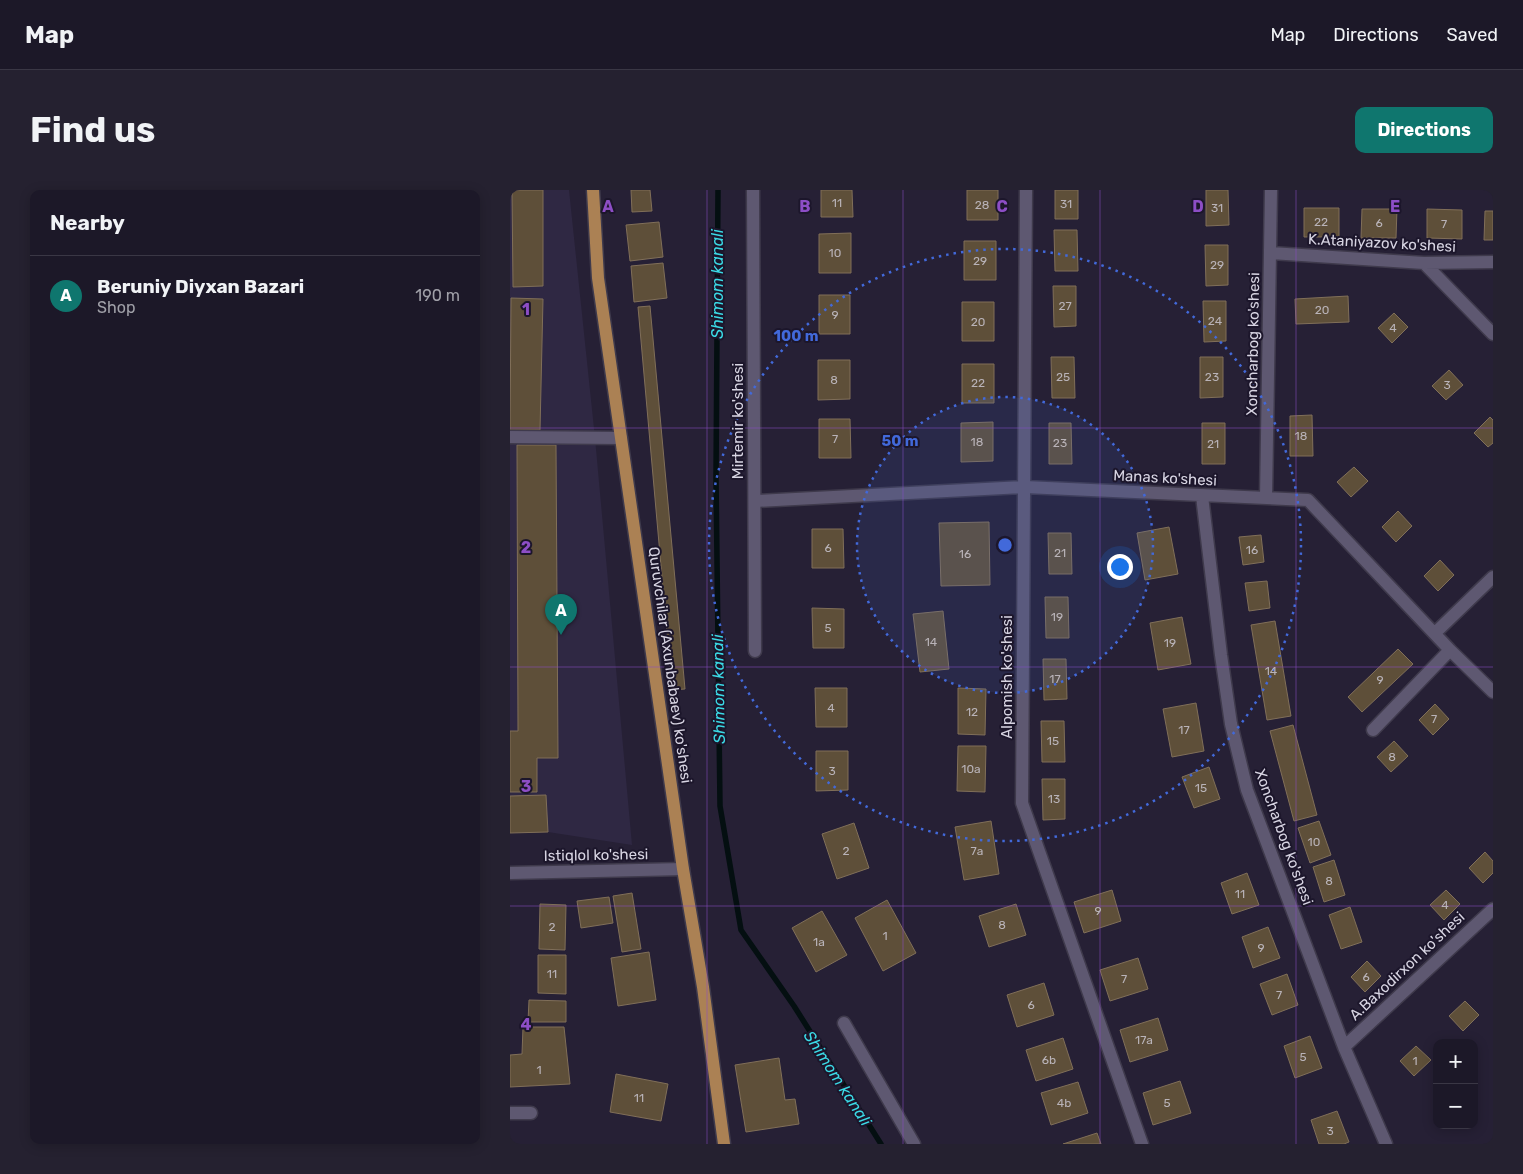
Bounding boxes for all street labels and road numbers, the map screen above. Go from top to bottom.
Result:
street label: K.Ataniyazov ko'shesi [1308,230,1456,256]
street label: Xoncharbog ko'shesi [1243,272,1263,416]
street label: Mirtemir ko'shesi [729,363,747,479]
street label: Manas ko'shesi [1113,466,1217,490]
street label: Quruvchilar (Axunbabaev) ko'shesi [644,546,696,784]
street label: Alpomish ko'shesi [998,615,1016,739]
street label: Xoncharbog ko'shesi [1251,767,1317,907]
street label: Istiqlol ko'shesi [543,845,649,865]
street label: A.Baxodirxon ko'shesi [1346,908,1468,1024]

